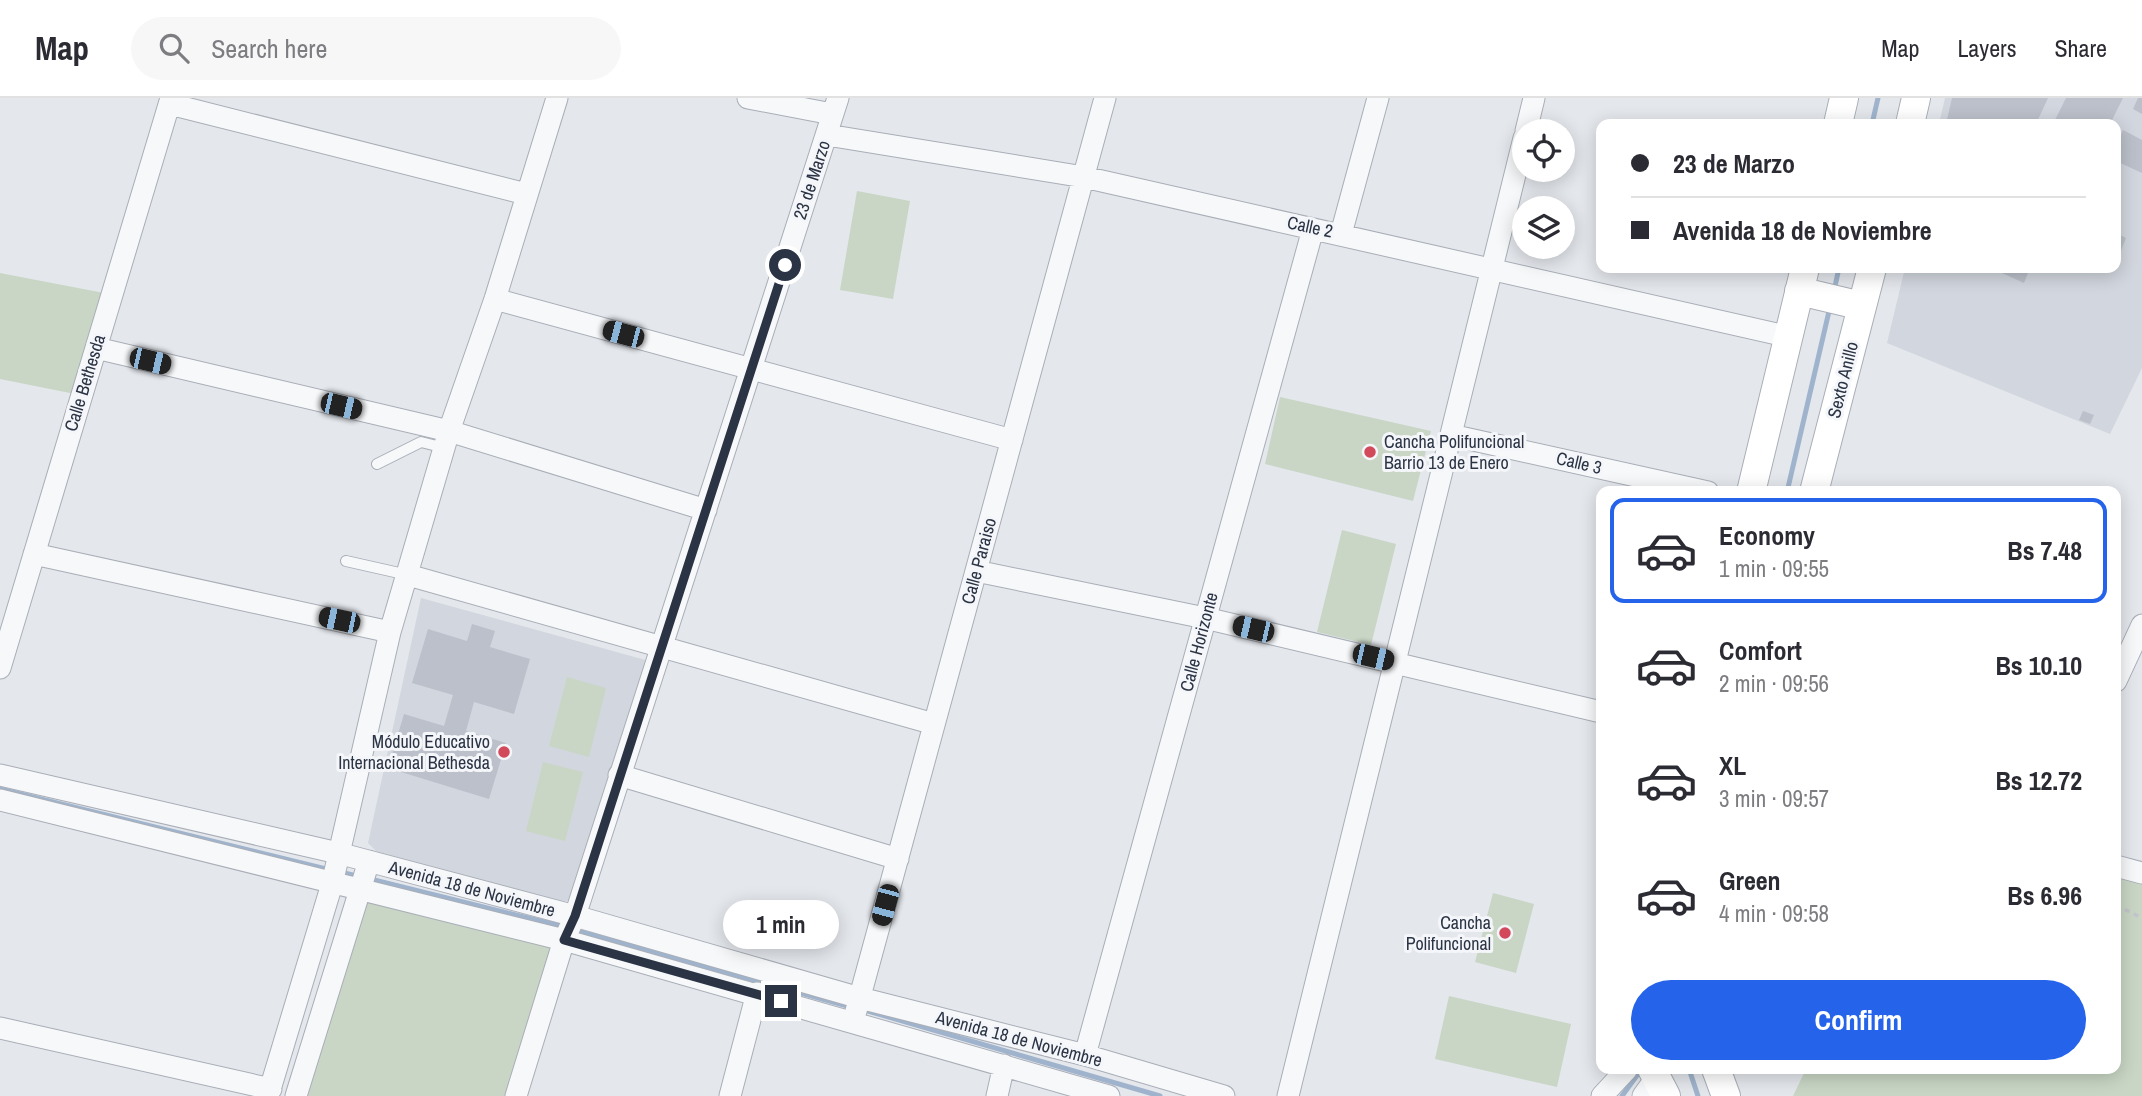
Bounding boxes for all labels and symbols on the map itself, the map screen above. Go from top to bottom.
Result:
street label: 23 de Marzo [787,137,836,223]
street label: Calle 2 [1285,210,1335,244]
route start [769,249,801,281]
car [600,318,647,350]
street label: Calle Bethesda [58,331,111,434]
street label: Sexto Anillo [1821,339,1864,421]
car [128,346,173,376]
car [319,391,364,421]
place label: Cancha Polifuncional Barrio 13 de Enero [1384,429,1524,475]
marker: Cancha Polifuncional Barrio 13 de Enero [1362,444,1378,460]
street label: Calle 3 [1554,445,1604,480]
street label: Calle Paraiso [955,515,1002,607]
street label: Calle Horizonte [1173,590,1224,694]
car [317,605,362,635]
car [1231,614,1276,644]
car [1351,642,1396,672]
place label: Módulo Educativo Internacional Bethesda [338,729,490,775]
marker: Módulo Educativo Internacional Bethesda [496,744,512,760]
street label: Avenida 18 de Noviembre [385,854,558,923]
car [870,882,901,928]
callout: 1 min [723,900,839,948]
place label: Cancha Polifuncional [1406,910,1491,956]
marker: Cancha Polifuncional [1497,925,1513,941]
route end [765,985,797,1017]
street label: Avenida 18 de Noviembre [932,1004,1105,1073]

